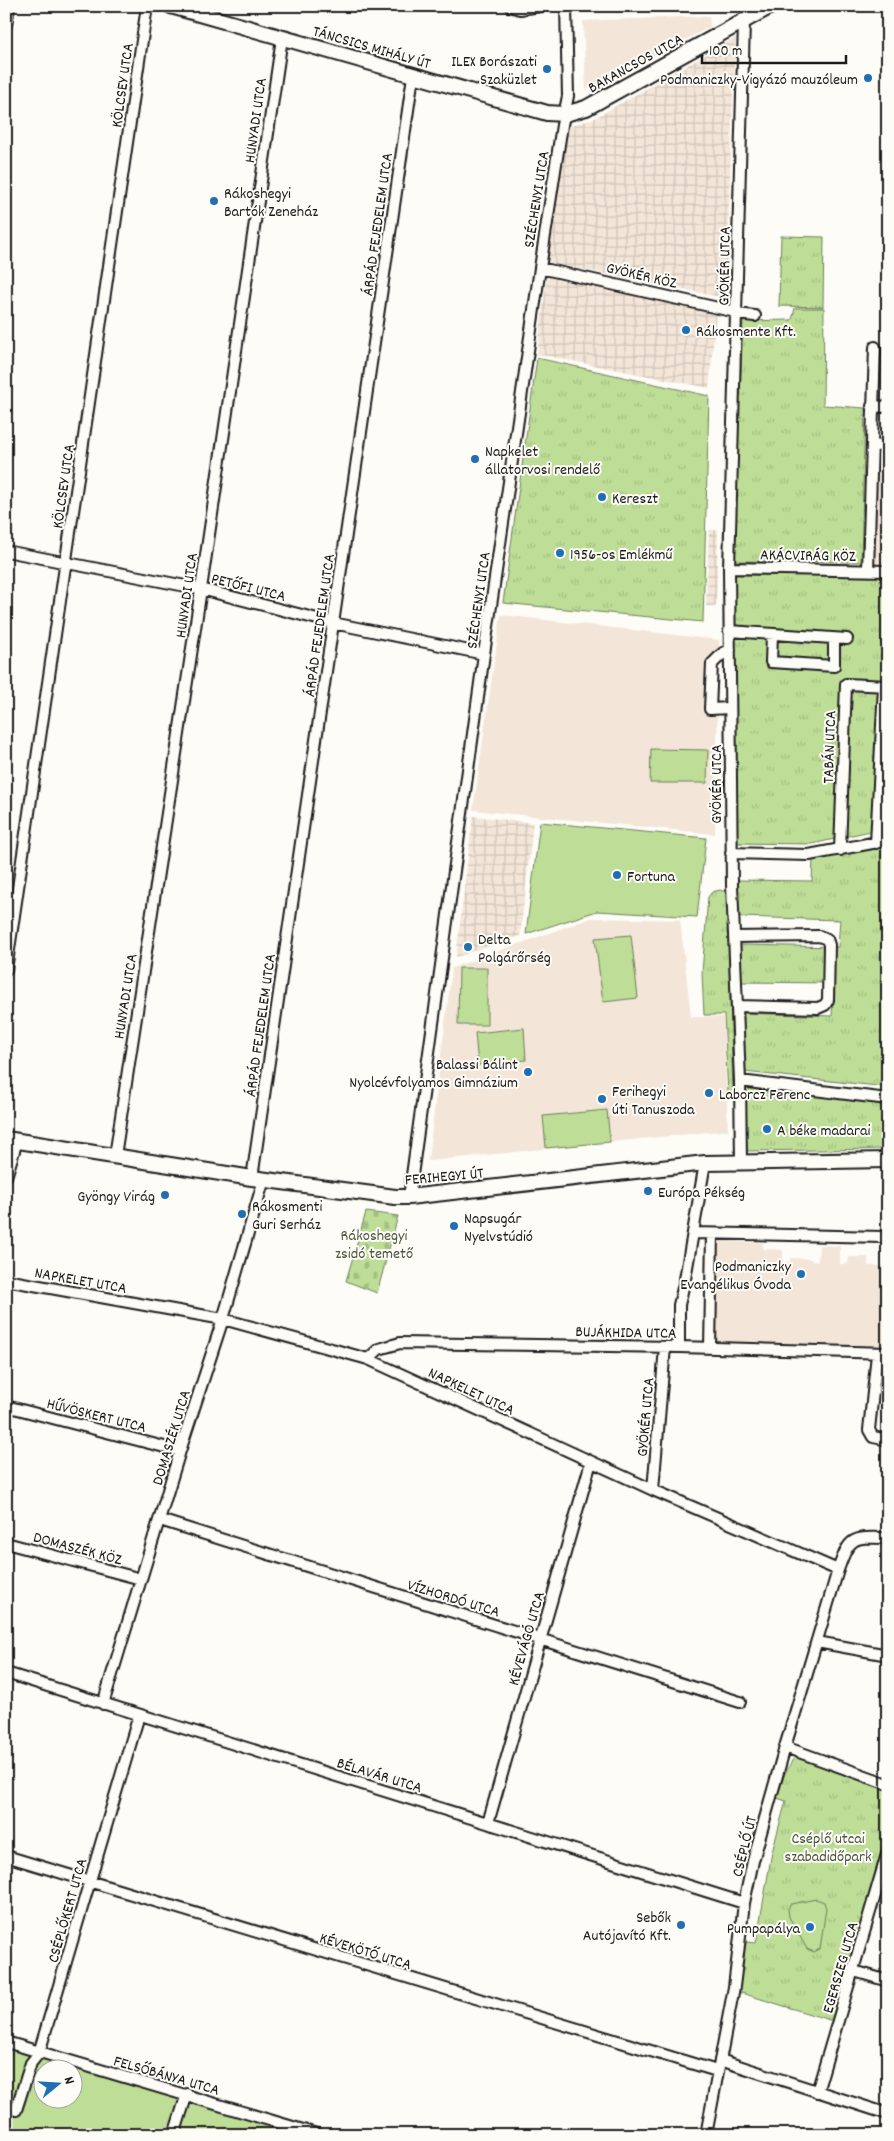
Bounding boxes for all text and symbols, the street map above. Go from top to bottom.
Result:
street label: TÁNCSICS MIHÁLY ÚT [310,21,434,76]
street label: BAKANCSOS UTCA [584,28,688,100]
scale bar [702,32,845,64]
street label: KÖLCSEY UTCA [106,41,141,129]
text: 100 m [709,41,742,63]
place label: ILEX Borászati Szaküzlet [451,51,537,92]
marker: ILEX Borászati Szaküzlet [541,63,553,75]
place label: Podmaniczky-Vigyázó mauzóleum [660,69,858,92]
marker: Podmaniczky-Vigyázó mauzóleum [862,72,874,84]
street label: HUNYADI UTCA [239,76,274,165]
street label: SZÉCHENYI UTCA [518,149,557,250]
street label: ÁRPÁD FEJEDELEM UTCA [357,151,400,297]
place label: Rákoshegyi Bartók Zeneház [224,183,318,224]
marker: Rákoshegyi Bartók Zeneház [208,195,220,207]
street label: GYÖKÉR UTCA [713,226,738,306]
street label: GYÖKÉR KÖZ [604,257,679,296]
place label: Rákosmente Kft. [696,321,796,344]
marker: Rákosmente Kft. [680,324,692,336]
place label: Napkelet állatorvosi rendelő [485,441,601,482]
street label: KÖLCSEY UTCA [47,442,82,530]
marker: Napkelet állatorvosi rendelő [469,453,481,465]
place label: Kereszt [612,488,658,511]
marker: Kereszt [596,491,608,503]
place label: 1956-os Emlékmű [570,544,674,567]
street label: AKÁCVIRÁG KÖZ [760,544,856,569]
marker: 1956-os Emlékmű [554,547,566,559]
street label: SZÉCHENYI UTCA [461,550,498,650]
street label: HUNYADI UTCA [170,551,205,640]
street label: ÁRPÁD FEJEDELEM UTCA [299,552,342,698]
street label: PETŐFI UTCA [209,568,288,609]
street label: TABÁN UTCA [818,710,843,784]
street label: GYÖKÉR UTCA [706,744,729,824]
place label: Fortuna [627,866,675,889]
marker: Fortuna [611,869,623,881]
place label: Delta Polgárőrség [478,929,551,970]
marker: Delta Polgárőrség [462,941,474,953]
street label: HUNYADI UTCA [108,952,145,1041]
street label: ÁRPÁD FEJEDELEM UTCA [240,952,283,1098]
place label: Balassi Bálint Nyolcévfolyamos Gimnázium [349,1054,518,1095]
marker: Balassi Bálint Nyolcévfolyamos Gimnázium [522,1066,534,1078]
place label: Ferihegyi úti Tanuszoda [612,1081,695,1122]
place label: Laborcz Ferenc [719,1084,810,1107]
marker: Laborcz Ferenc [703,1087,715,1099]
marker: Ferihegyi úti Tanuszoda [596,1093,608,1105]
place label: A béke madarai [777,1120,870,1143]
marker: A béke madarai [761,1123,773,1135]
street label: FERIHEGYI ÚT [404,1163,485,1192]
place label: Európa Pékség [658,1182,745,1205]
marker: Európa Pékség [642,1185,654,1197]
place label: Gyöngy Virág [77,1186,155,1209]
marker: Gyöngy Virág [159,1189,171,1201]
place label: Rákosmenti Guri Serház [252,1196,323,1237]
marker: Rákosmenti Guri Serház [236,1208,248,1220]
place label: Napsugár Nyelvstúdió [464,1208,533,1249]
marker: Napsugár Nyelvstúdió [448,1220,460,1232]
park label: Rákoshegyi zsidó temető [335,1225,414,1266]
place label: Podmaniczky Evangélikus Óvoda [680,1256,792,1297]
street label: NAPKELET UTCA [33,1262,129,1301]
marker: Podmaniczky Evangélikus Óvoda [795,1268,807,1280]
street label: BUJÁKHIDA UTCA [575,1321,677,1346]
street label: NAPKELET UTCA [424,1362,518,1422]
street label: GYÖKÉR UTCA [632,1376,661,1458]
street label: DOMASZÉK UTCA [147,1387,198,1488]
street label: HŰVÖSKERT UTCA [44,1393,149,1440]
street label: DOMASZÉK KÖZ [30,1527,124,1572]
street label: VÍZHORDÓ UTCA [404,1574,503,1624]
street label: KÉVEVÁGÓ UTCA [503,1589,552,1688]
street label: BÉLAVÁR UTCA [334,1752,425,1800]
street label: CSÉPLŐ ÚT [727,1813,764,1879]
park label: Cséplő utcai szabadidőpark [784,1828,872,1869]
street label: CSÉPLŐKERT UTCA [42,1855,94,1966]
place label: Sebők Autójavító Kft. [583,1907,671,1948]
place label: Pumpapálya [727,1918,800,1941]
marker: Sebők Autójavító Kft. [675,1919,687,1931]
street label: EGERSZEG UTCA [817,1919,866,2016]
marker: Pumpapálya [804,1921,816,1933]
street label: KÉVEKÖTŐ UTCA [316,1927,414,1977]
street label: FELSŐBÁNYA UTCA [111,2050,222,2103]
north arrow [32,2058,82,2108]
text: N [58,2074,79,2087]

